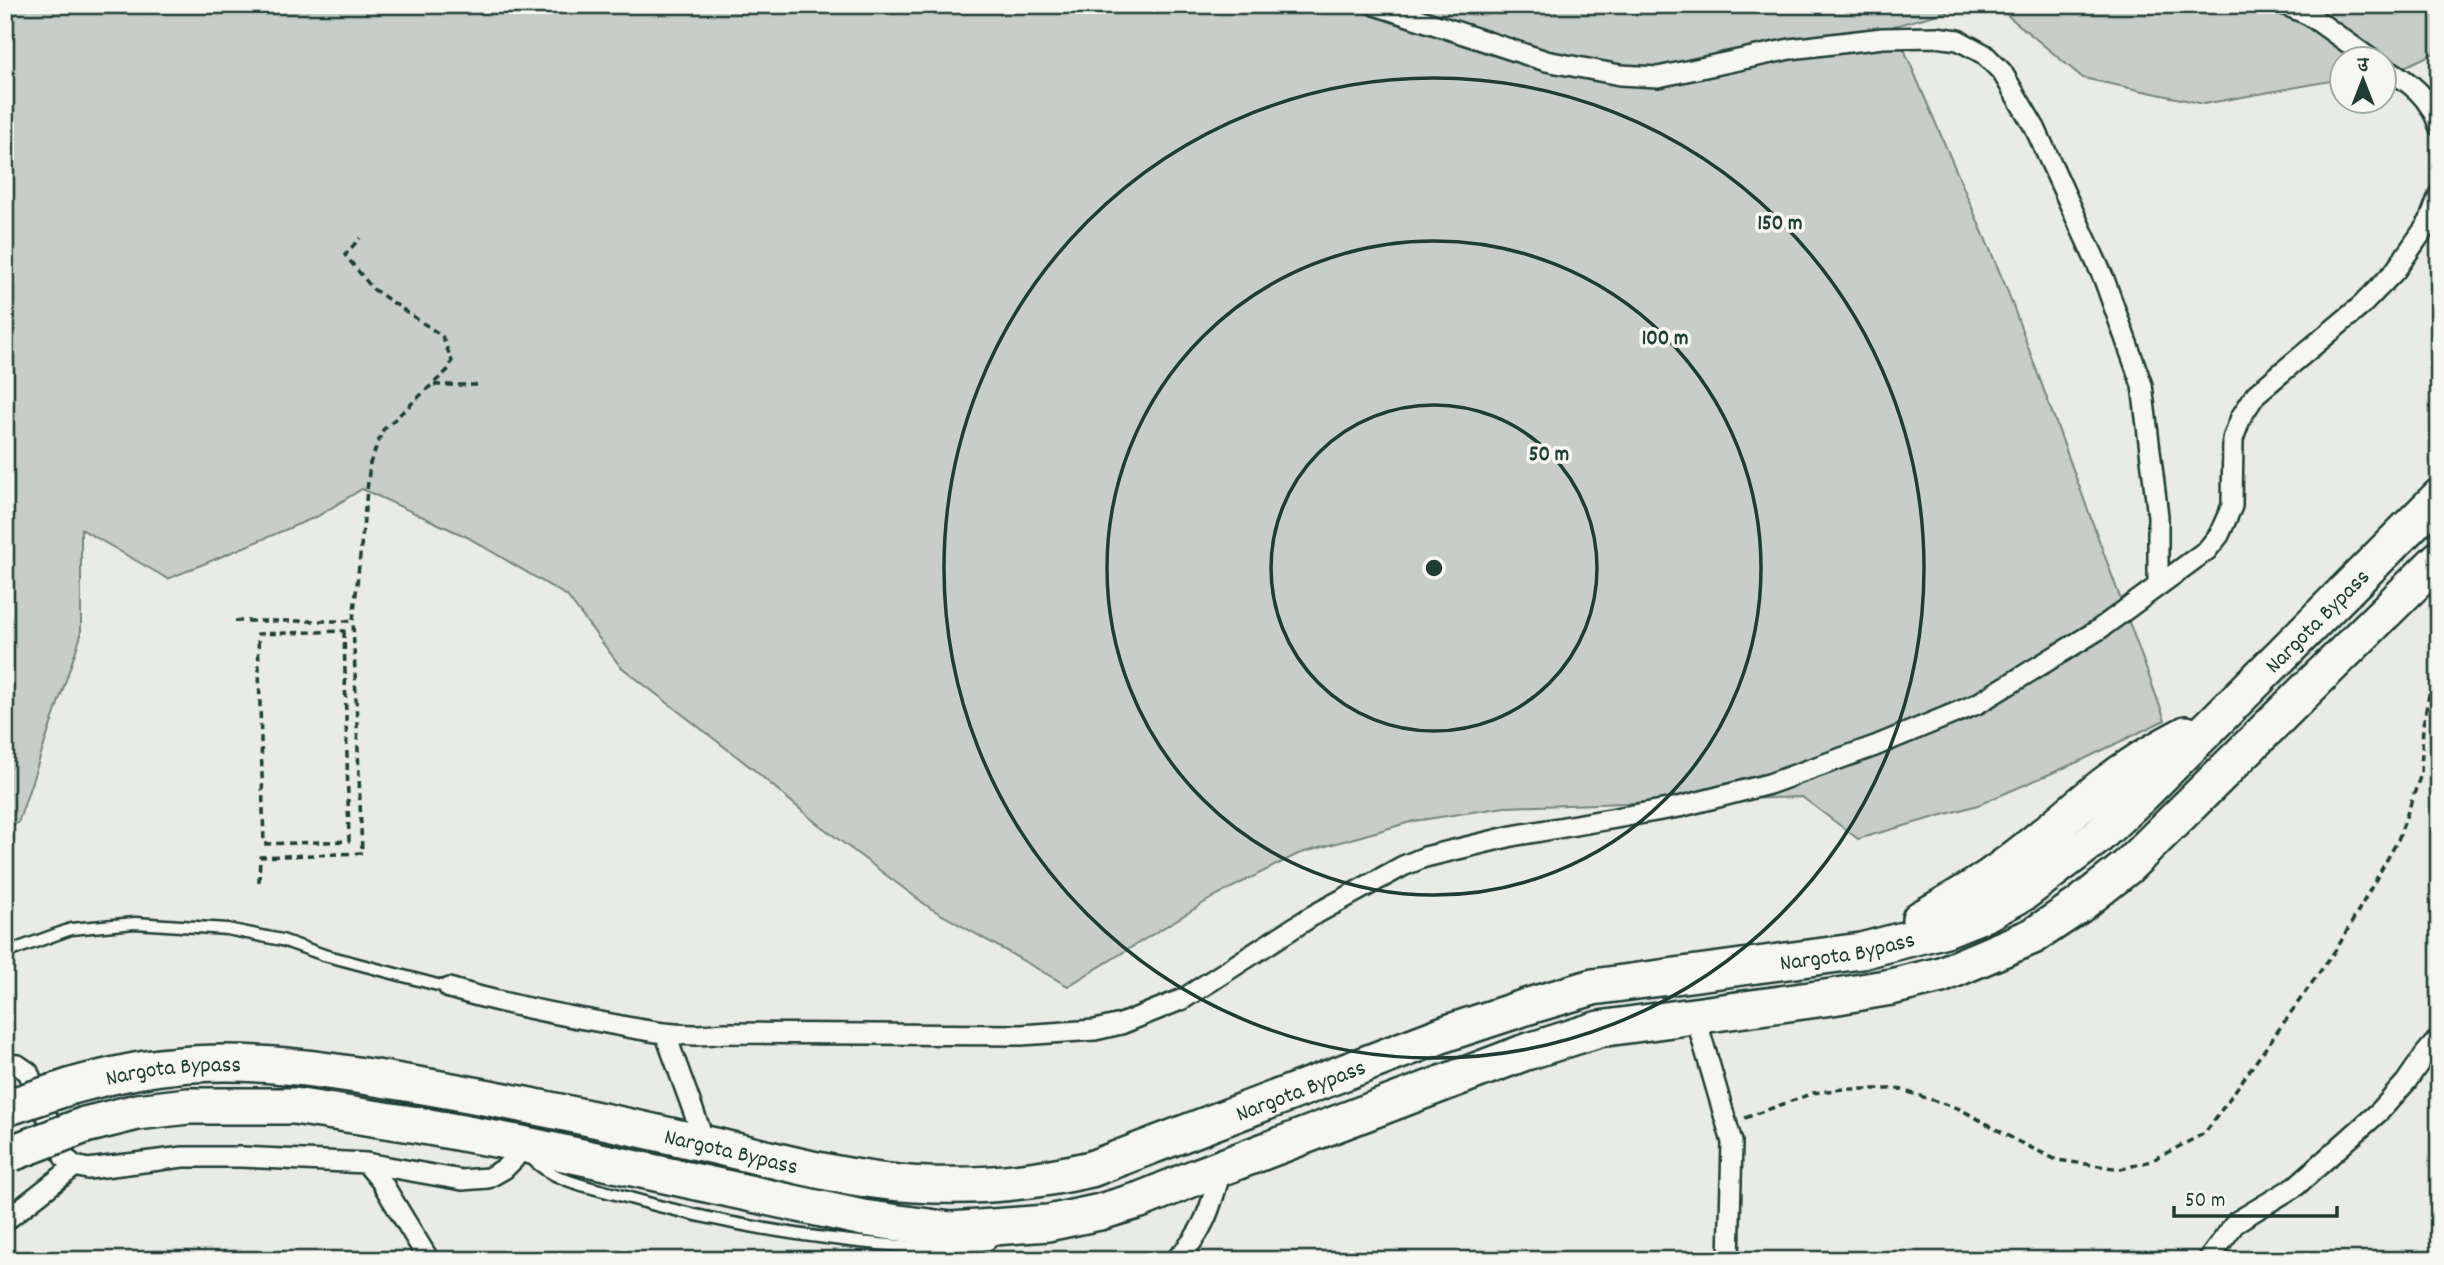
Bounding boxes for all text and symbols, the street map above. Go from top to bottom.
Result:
north arrow [2328,46,2398,116]
text: उ [2357,53,2370,80]
text: 150 m [1757,210,1803,240]
text: 100 m [1642,325,1688,355]
text: 50 m [1529,441,1569,471]
centre of rings [1422,556,1446,580]
street label: Nargota Bypass [2259,562,2379,683]
street label: Nargota Bypass [1778,925,1919,982]
street label: Nargota Bypass [103,1050,241,1097]
street label: Nargota Bypass [1232,1053,1371,1132]
street label: Nargota Bypass [661,1122,801,1185]
scale bar [2174,1174,2337,1218]
text: 50 m [2185,1187,2225,1217]

